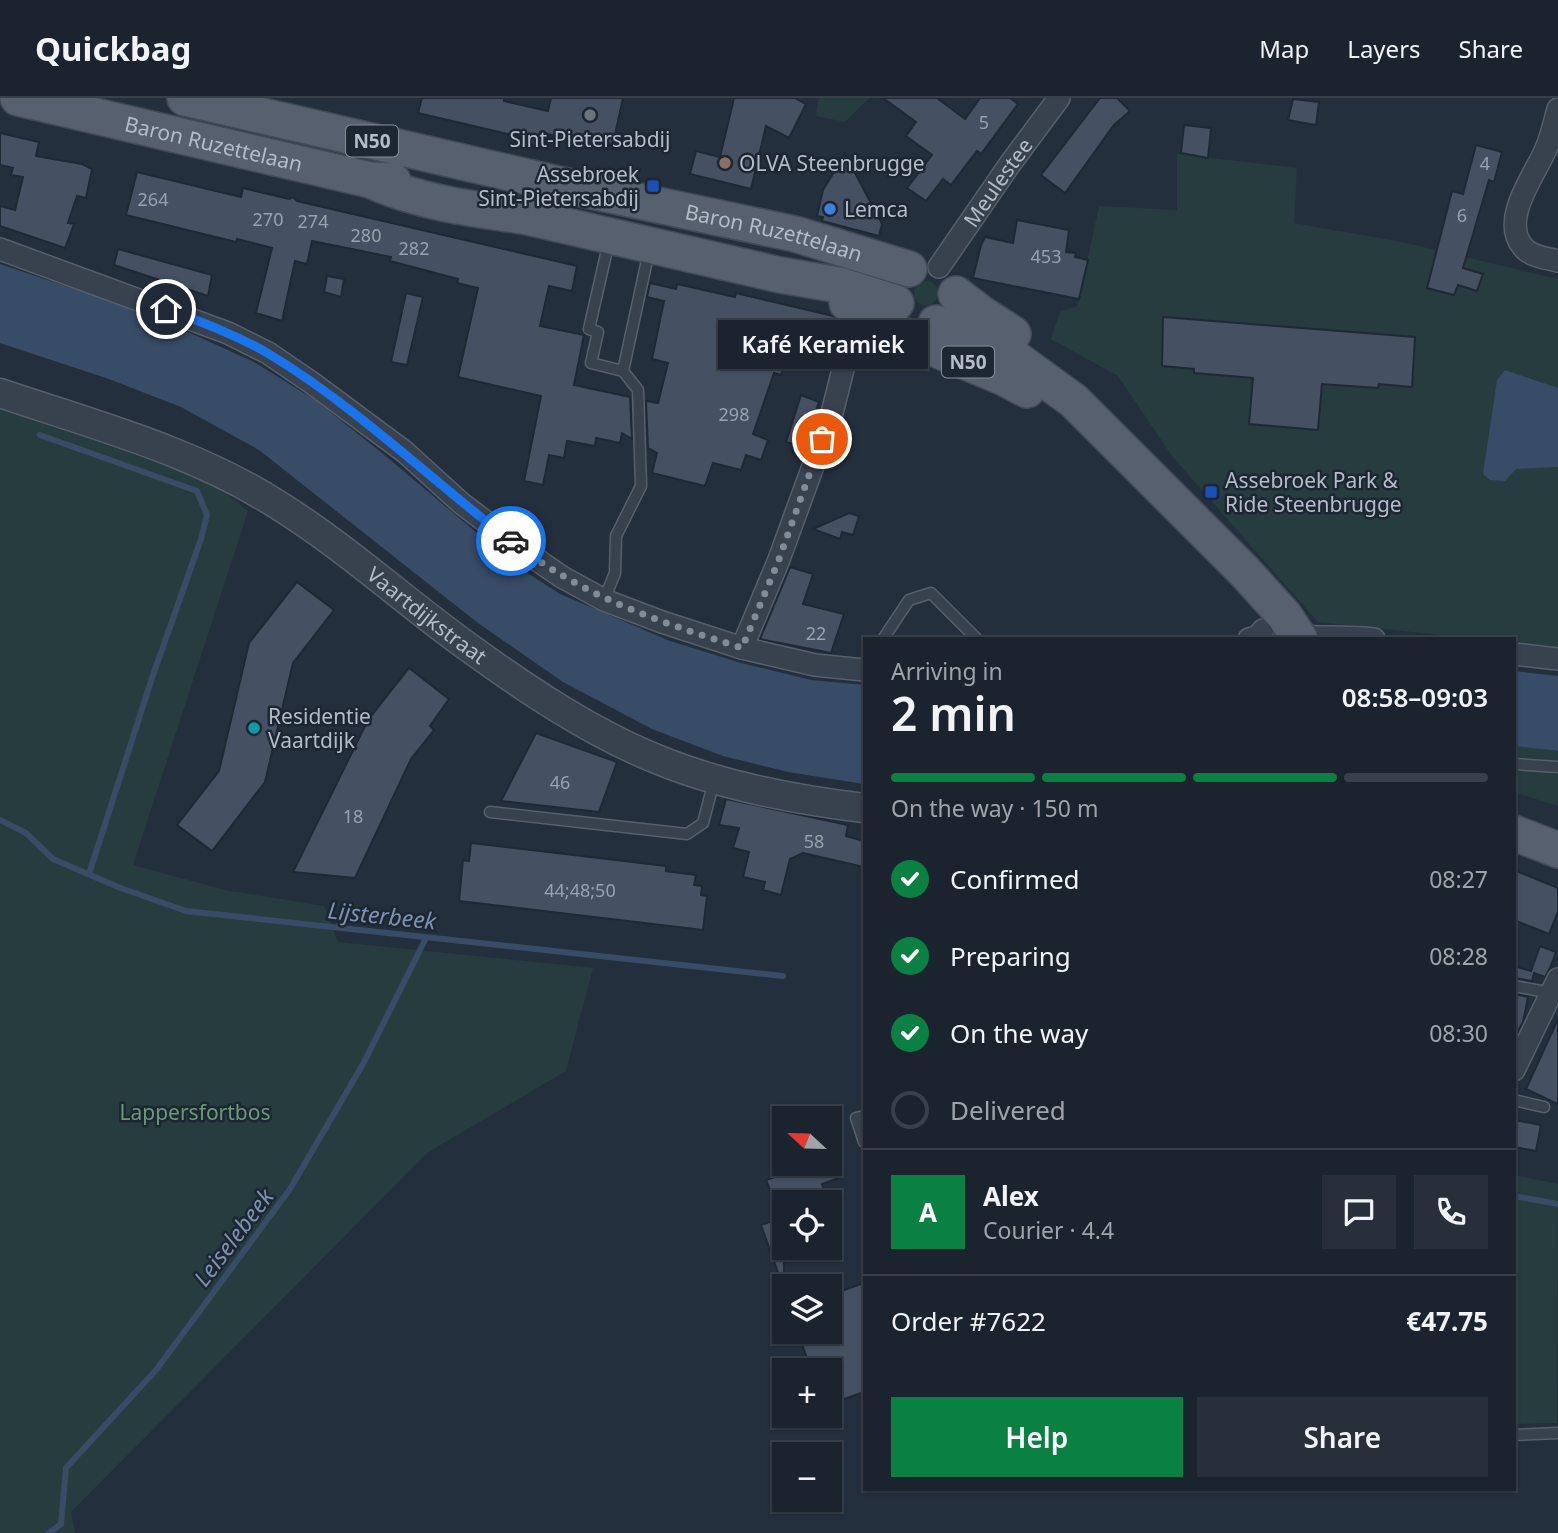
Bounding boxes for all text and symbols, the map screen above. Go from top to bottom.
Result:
text: Quickbag [35,26,191,71]
text: Map [1259,32,1309,65]
text: Layers [1347,32,1421,65]
text: Share [1459,32,1523,65]
marker: Sint-Pietersabdij [582,107,598,123]
street label: Baron Ruzettelaan [122,109,305,178]
house number: 5 [979,110,989,134]
place label: Sint-Pietersabdij [510,125,670,153]
road number: N50 [346,126,398,156]
street label: Meulestee [957,132,1039,232]
place label: OLVA Steenbrugge [739,149,925,177]
house number: 4 [1480,151,1490,175]
marker: OLVA Steenbrugge [717,155,733,171]
place label: Assebroek Sint-Pietersabdij [478,160,640,212]
marker: Assebroek Sint-Pietersabdij [645,178,661,194]
house number: 264 [138,187,168,211]
place label: Lemca [844,195,908,223]
street label: Baron Ruzettelaan [683,197,866,268]
marker: Lemca [822,201,838,217]
house number: 6 [1457,203,1467,227]
house number: 270 [253,207,283,231]
house number: 274 [298,209,328,233]
house number: 280 [351,223,381,247]
house number: 282 [399,236,429,260]
house number: 453 [1031,244,1061,268]
pin [136,279,196,339]
icon: home [147,290,185,328]
callout: Kafé Keramiek [717,320,927,369]
text: Kafé Keramiek [741,328,905,360]
road number: N50 [942,346,994,378]
house number: 298 [719,402,749,426]
pin [792,409,852,469]
icon: bag [803,420,841,458]
place label: Assebroek Park & Ride Steenbrugge [1225,466,1402,518]
marker: Assebroek Park & Ride Steenbrugge [1203,484,1219,500]
courier [476,506,546,576]
icon: car [492,522,530,560]
street label: Vaartdijkstraat [361,560,493,670]
house number: 22 [806,621,826,645]
text: Arriving in [891,655,1003,687]
text: 08:58–09:03 [1342,679,1488,715]
text: 2 min [891,682,1016,744]
place label: Residentie Vaartdijk [268,702,371,754]
marker: Residentie Vaartdijk [246,720,262,736]
house number: 46 [550,770,570,794]
text: On the way · 150 m [891,792,1098,824]
house number: 18 [343,804,363,828]
house number: 58 [804,829,824,853]
icon: check [891,860,929,898]
text: Confirmed [950,861,1080,897]
text: 08:27 [1429,863,1488,895]
house number: 44;48;50 [544,878,616,902]
water label: Lijsterbeek [326,893,439,937]
icon: check [891,937,929,975]
text: Preparing [950,938,1071,974]
text: 08:28 [1429,940,1488,972]
icon: check [891,1014,929,1052]
text: On the way [950,1015,1088,1051]
text: 08:30 [1429,1017,1488,1049]
text: Delivered [950,1092,1066,1128]
park label: Lappersfortbos [119,1098,271,1126]
north arrow [772,1106,842,1176]
map controls [772,1106,842,1512]
button: chat [1322,1175,1396,1249]
button: phone [1414,1175,1488,1249]
text: Alex [983,1178,1039,1214]
water label: Leiselebeek [186,1180,281,1293]
button: locate [772,1190,842,1260]
text: A [919,1194,937,1230]
text: Courier · 4.4 [983,1214,1114,1246]
button: layers [772,1274,842,1344]
text: Order #7622 [891,1303,1046,1339]
text: €47.75 [1406,1303,1488,1339]
button: + [772,1358,842,1428]
button: Help [891,1397,1183,1477]
button: Share [1197,1397,1488,1477]
button: − [772,1442,842,1512]

